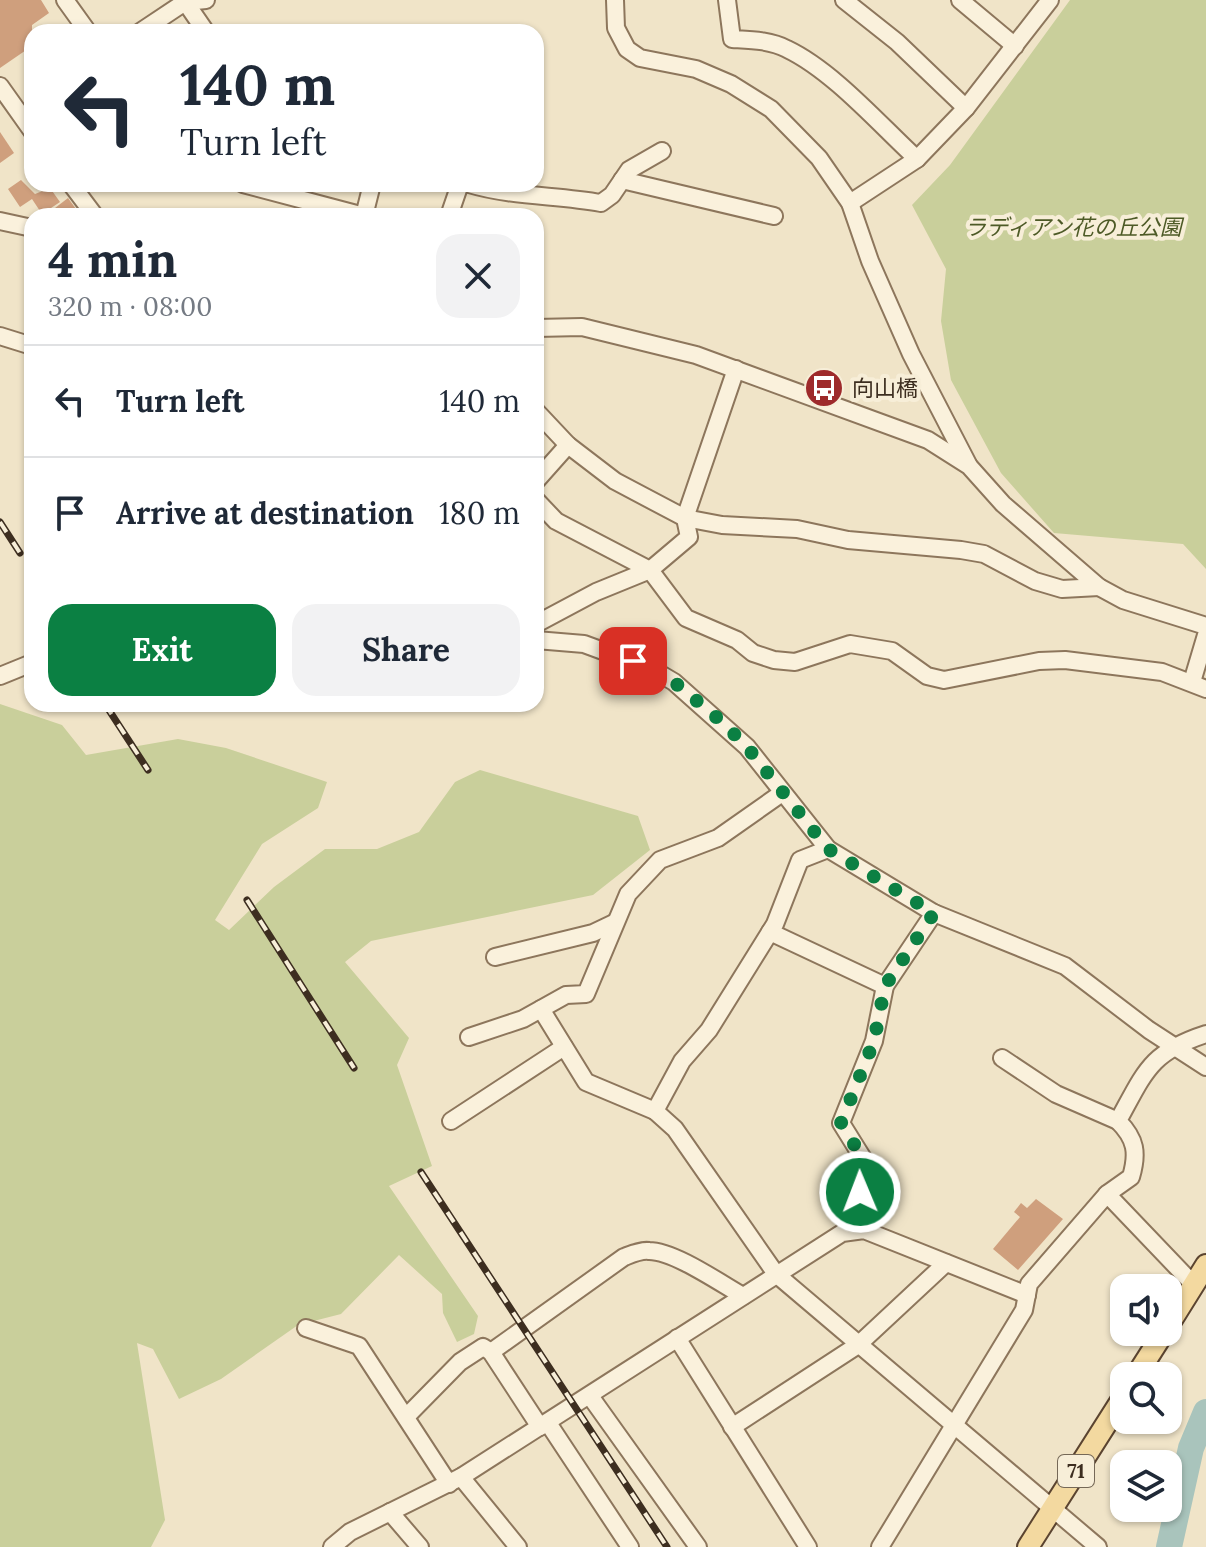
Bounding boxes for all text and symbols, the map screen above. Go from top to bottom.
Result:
text: 140 m [180,49,335,120]
icon: left [48,56,152,160]
text: Turn left [180,119,327,165]
park label: ラディアン花の丘公園 [964,213,1185,241]
text: 4 min [48,229,177,290]
button: close [436,234,520,318]
text: 320 m · 08:00 [48,290,212,323]
bus stop icon: 向山橋 [803,367,845,409]
place label: 向山橋 [852,374,918,402]
icon: left [48,379,92,423]
text: Turn left [116,382,244,420]
text: 140 m [439,382,520,420]
icon: arrive [48,491,92,535]
text: Arrive at destination [116,494,414,532]
text: 180 m [439,494,520,532]
button: Exit [48,604,276,696]
button: Share [292,604,520,696]
pin [599,627,667,695]
icon: arrive [611,639,655,683]
position arrow [818,1150,902,1234]
map controls [1110,1274,1182,1522]
button: sound [1110,1274,1182,1346]
button: search [1110,1362,1182,1434]
button: layers [1110,1450,1182,1522]
road number: 71 [1058,1455,1094,1487]

